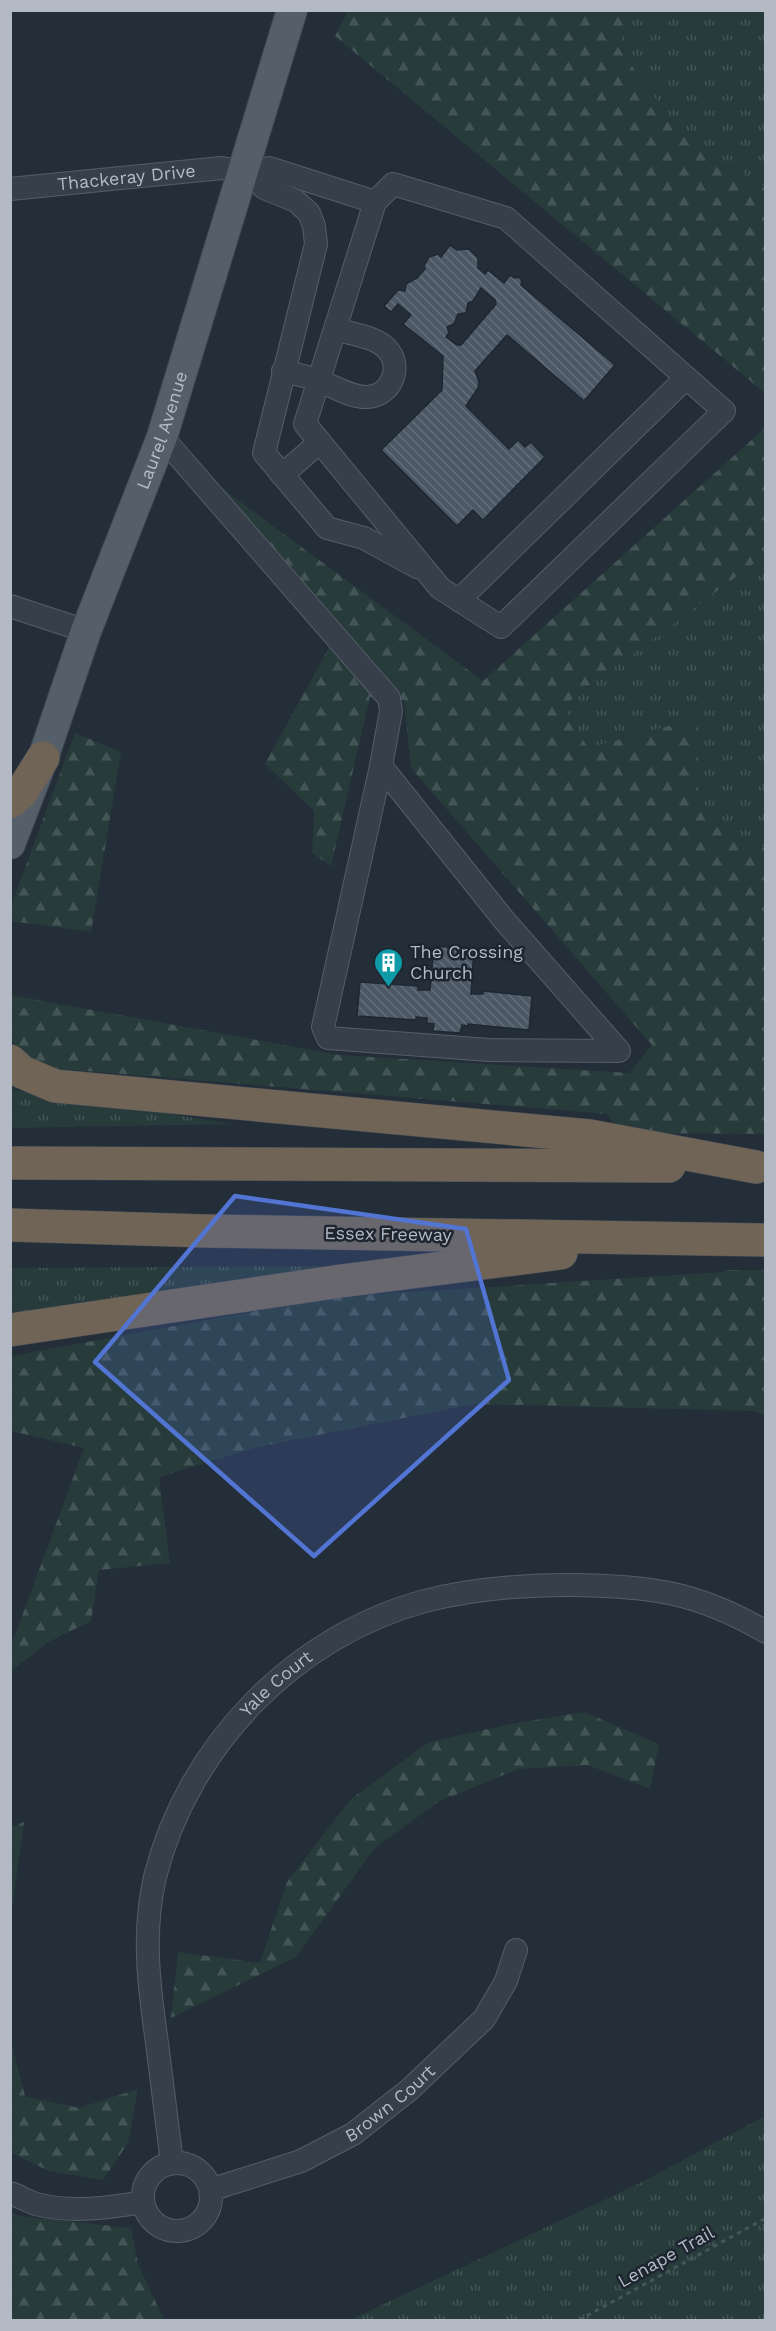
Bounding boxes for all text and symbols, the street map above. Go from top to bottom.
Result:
street label: Thackeray Drive [56,160,196,194]
street label: Laurel Avenue [132,369,191,492]
place label: The Crossing Church [410,941,523,983]
building icon: The Crossing Church [373,946,405,988]
street label: Essex Freeway [324,1222,453,1245]
street label: Yale Court [235,1645,316,1721]
street label: Brown Court [341,2060,439,2146]
street label: Lenape Trail [614,2221,718,2292]

